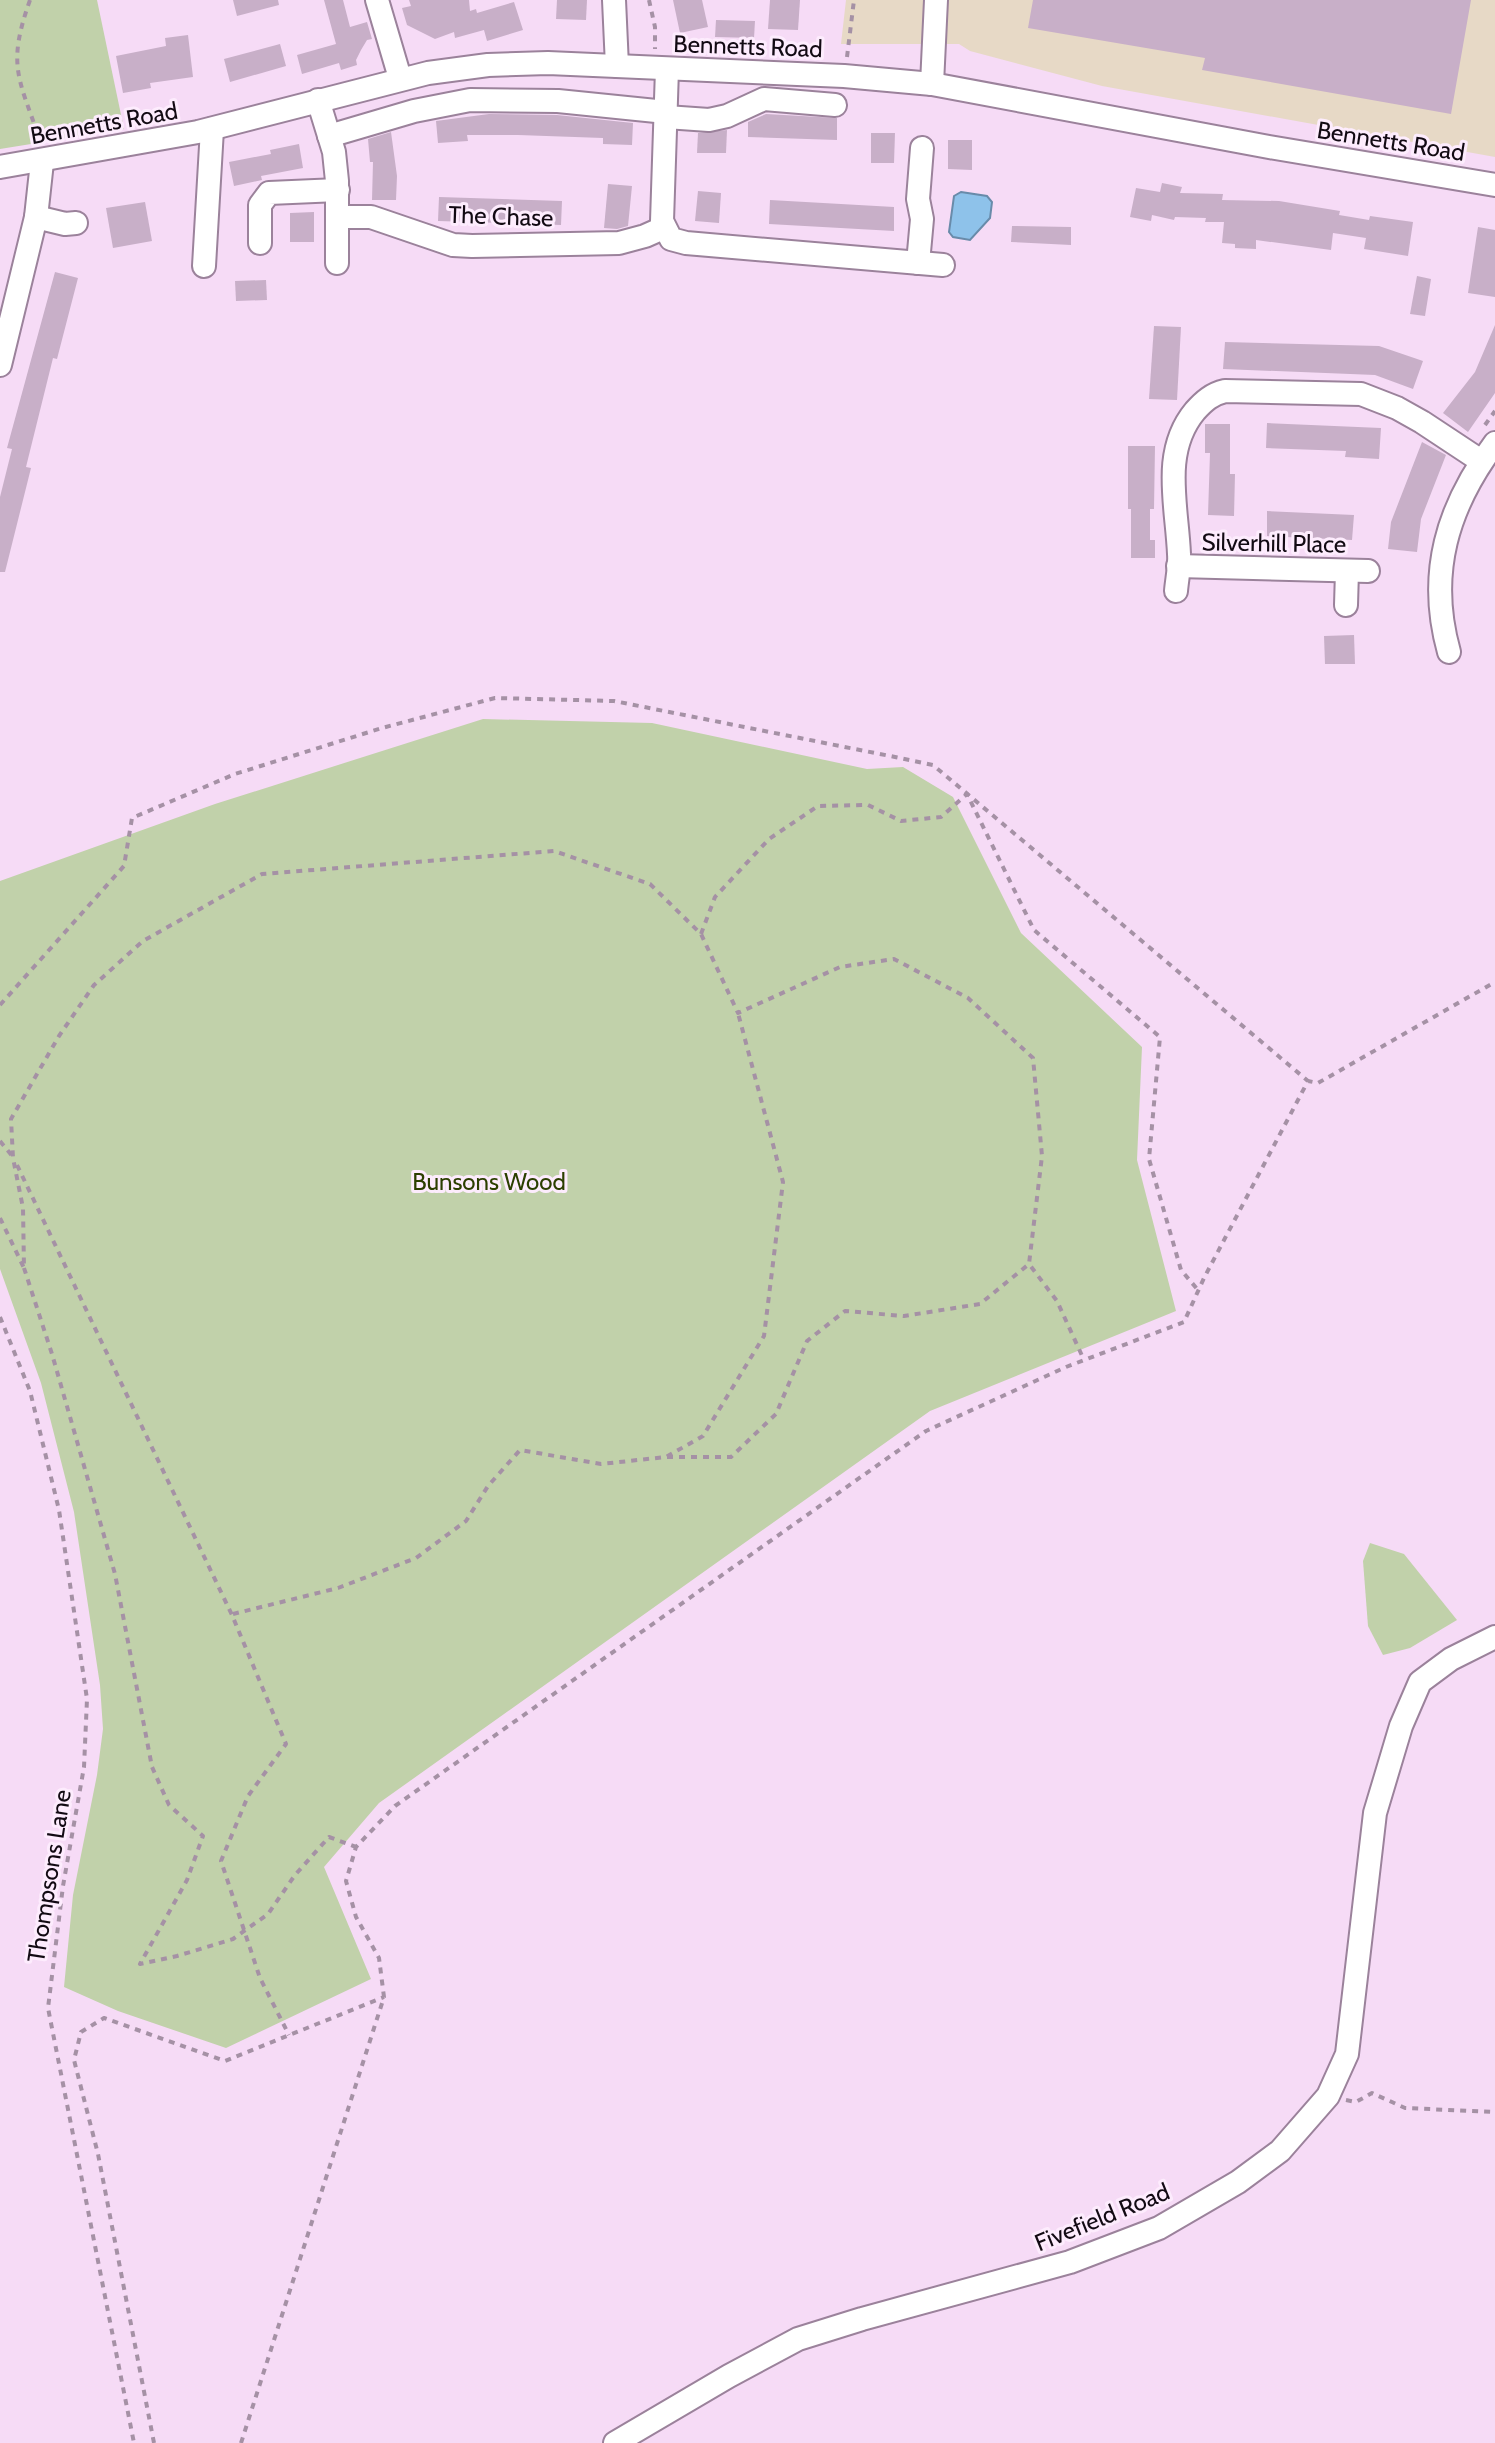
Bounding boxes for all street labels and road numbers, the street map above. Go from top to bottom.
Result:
street label: Bennetts Road [673,29,823,63]
street label: Bennetts Road [28,96,180,150]
street label: Bennetts Road [1315,115,1467,167]
street label: The Chase [448,200,554,232]
street label: Silverhill Place [1201,527,1347,559]
street label: Thompsons Lane [21,1788,77,1964]
street label: Fivefield Road [1030,2177,1174,2257]

